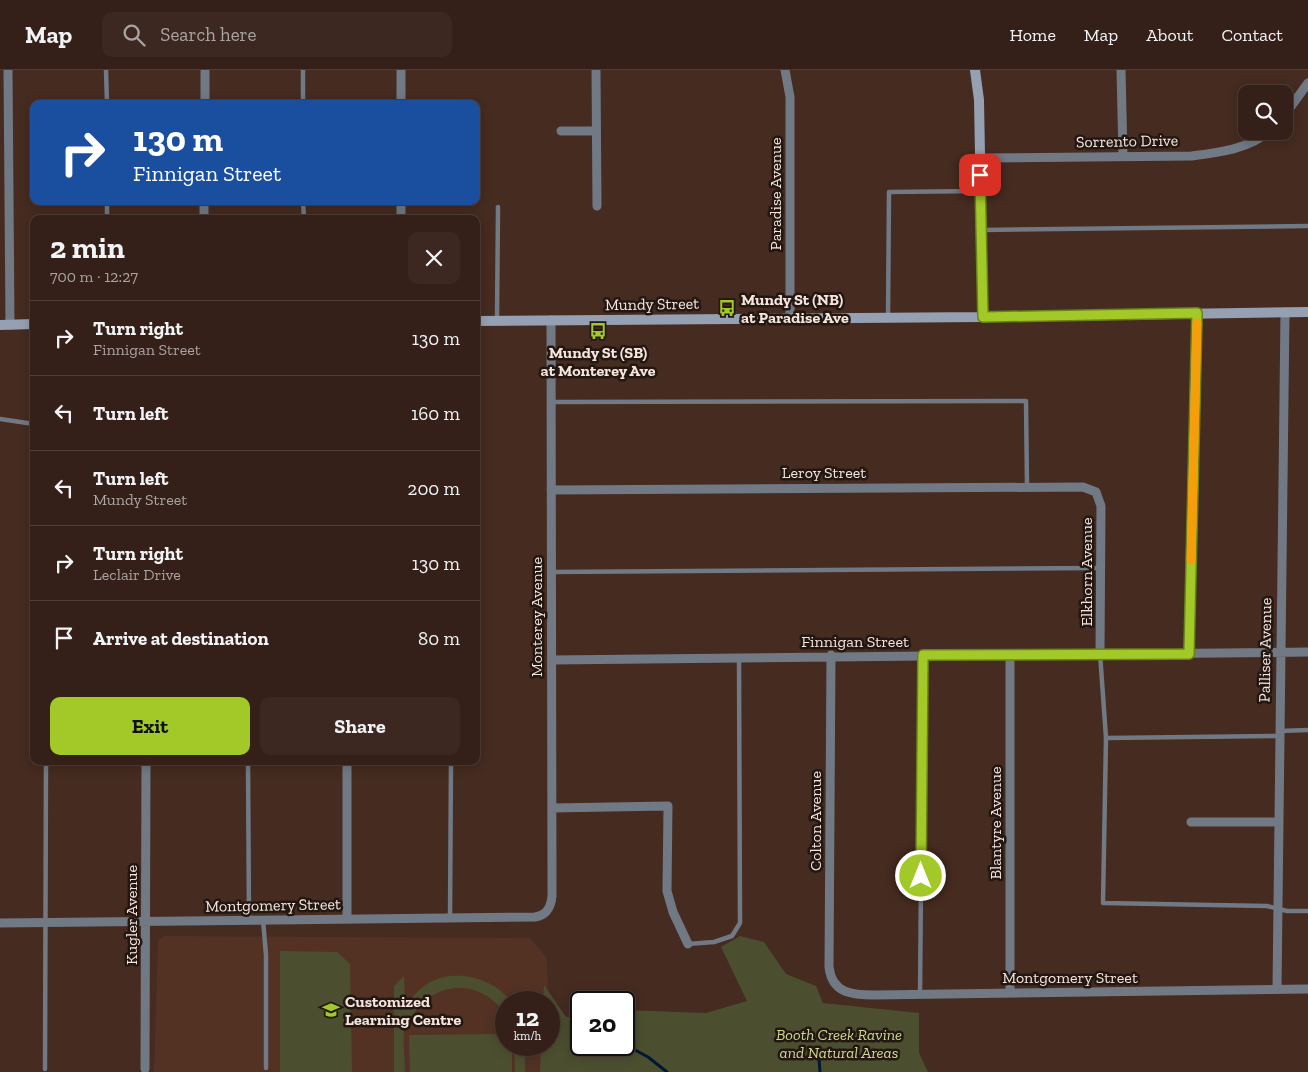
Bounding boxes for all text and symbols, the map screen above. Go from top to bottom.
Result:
search box [102,12,452,57]
text: Map [25,20,72,49]
icon: search [120,21,148,49]
text: Search here [160,23,257,46]
text: Home [1009,24,1056,46]
text: Map [1084,24,1118,46]
text: About [1146,24,1193,46]
text: Contact [1221,24,1283,46]
map controls [1238,85,1293,140]
button: search [1238,85,1293,140]
text: 130 m [133,118,223,160]
icon: right [50,120,115,185]
street label: Sorrento Drive [1076,131,1178,151]
street label: Paradise Avenue [766,138,785,250]
pin [959,154,1001,196]
text: Finnigan Street [133,160,281,187]
icon: arrive [966,161,994,189]
text: 2 min [50,230,125,266]
button: close [408,232,460,284]
text: 700 m · 12:27 [50,267,138,286]
place label: Mundy St (NB) at Paradise Ave [741,290,849,327]
street label: Mundy Street [605,294,699,314]
bus stop icon: Mundy St (NB) at Paradise Ave [717,298,737,318]
text: Turn right [93,317,183,340]
bus stop icon: Mundy St (SB) at Monterey Ave [588,321,608,341]
icon: right [50,324,78,352]
text: 130 m [412,327,460,350]
text: Finnigan Street [93,340,201,359]
place label: Mundy St (SB) at Monterey Ave [541,343,656,380]
icon: left [50,399,78,427]
text: Turn left [93,402,168,425]
text: 160 m [411,402,460,425]
street label: Leroy Street [782,463,866,482]
text: Turn left [93,467,168,490]
icon: left [50,474,78,502]
text: 200 m [408,477,460,500]
text: Mundy Street [93,490,187,509]
street label: Elkhorn Avenue [1077,518,1096,626]
text: Turn right [93,542,183,565]
icon: right [50,549,78,577]
text: 130 m [412,552,460,575]
street label: Monterey Avenue [527,557,546,677]
text: Leclair Drive [93,565,181,584]
street label: Palliser Avenue [1255,598,1275,702]
icon: arrive [50,624,78,652]
text: Arrive at destination [93,627,269,650]
text: 80 m [418,627,460,650]
street label: Finnigan Street [801,632,909,651]
button: Exit [50,697,250,755]
button: Share [260,697,460,755]
street label: Blantyre Avenue [986,767,1005,879]
street label: Colton Avenue [806,771,825,871]
position arrow [894,849,946,901]
street label: Kugler Avenue [122,865,141,965]
street label: Montgomery Street [205,894,341,916]
street label: Montgomery Street [1002,968,1138,987]
speed limit sign: 20 [570,991,635,1056]
place label: Customized Learning Centre [345,992,462,1029]
school or university icon: Customized Learning Centre [321,1000,341,1020]
text: 12 [516,1002,539,1032]
park label: Booth Creek Ravine and Natural Areas [776,1025,902,1062]
text: km/h [514,1029,541,1043]

